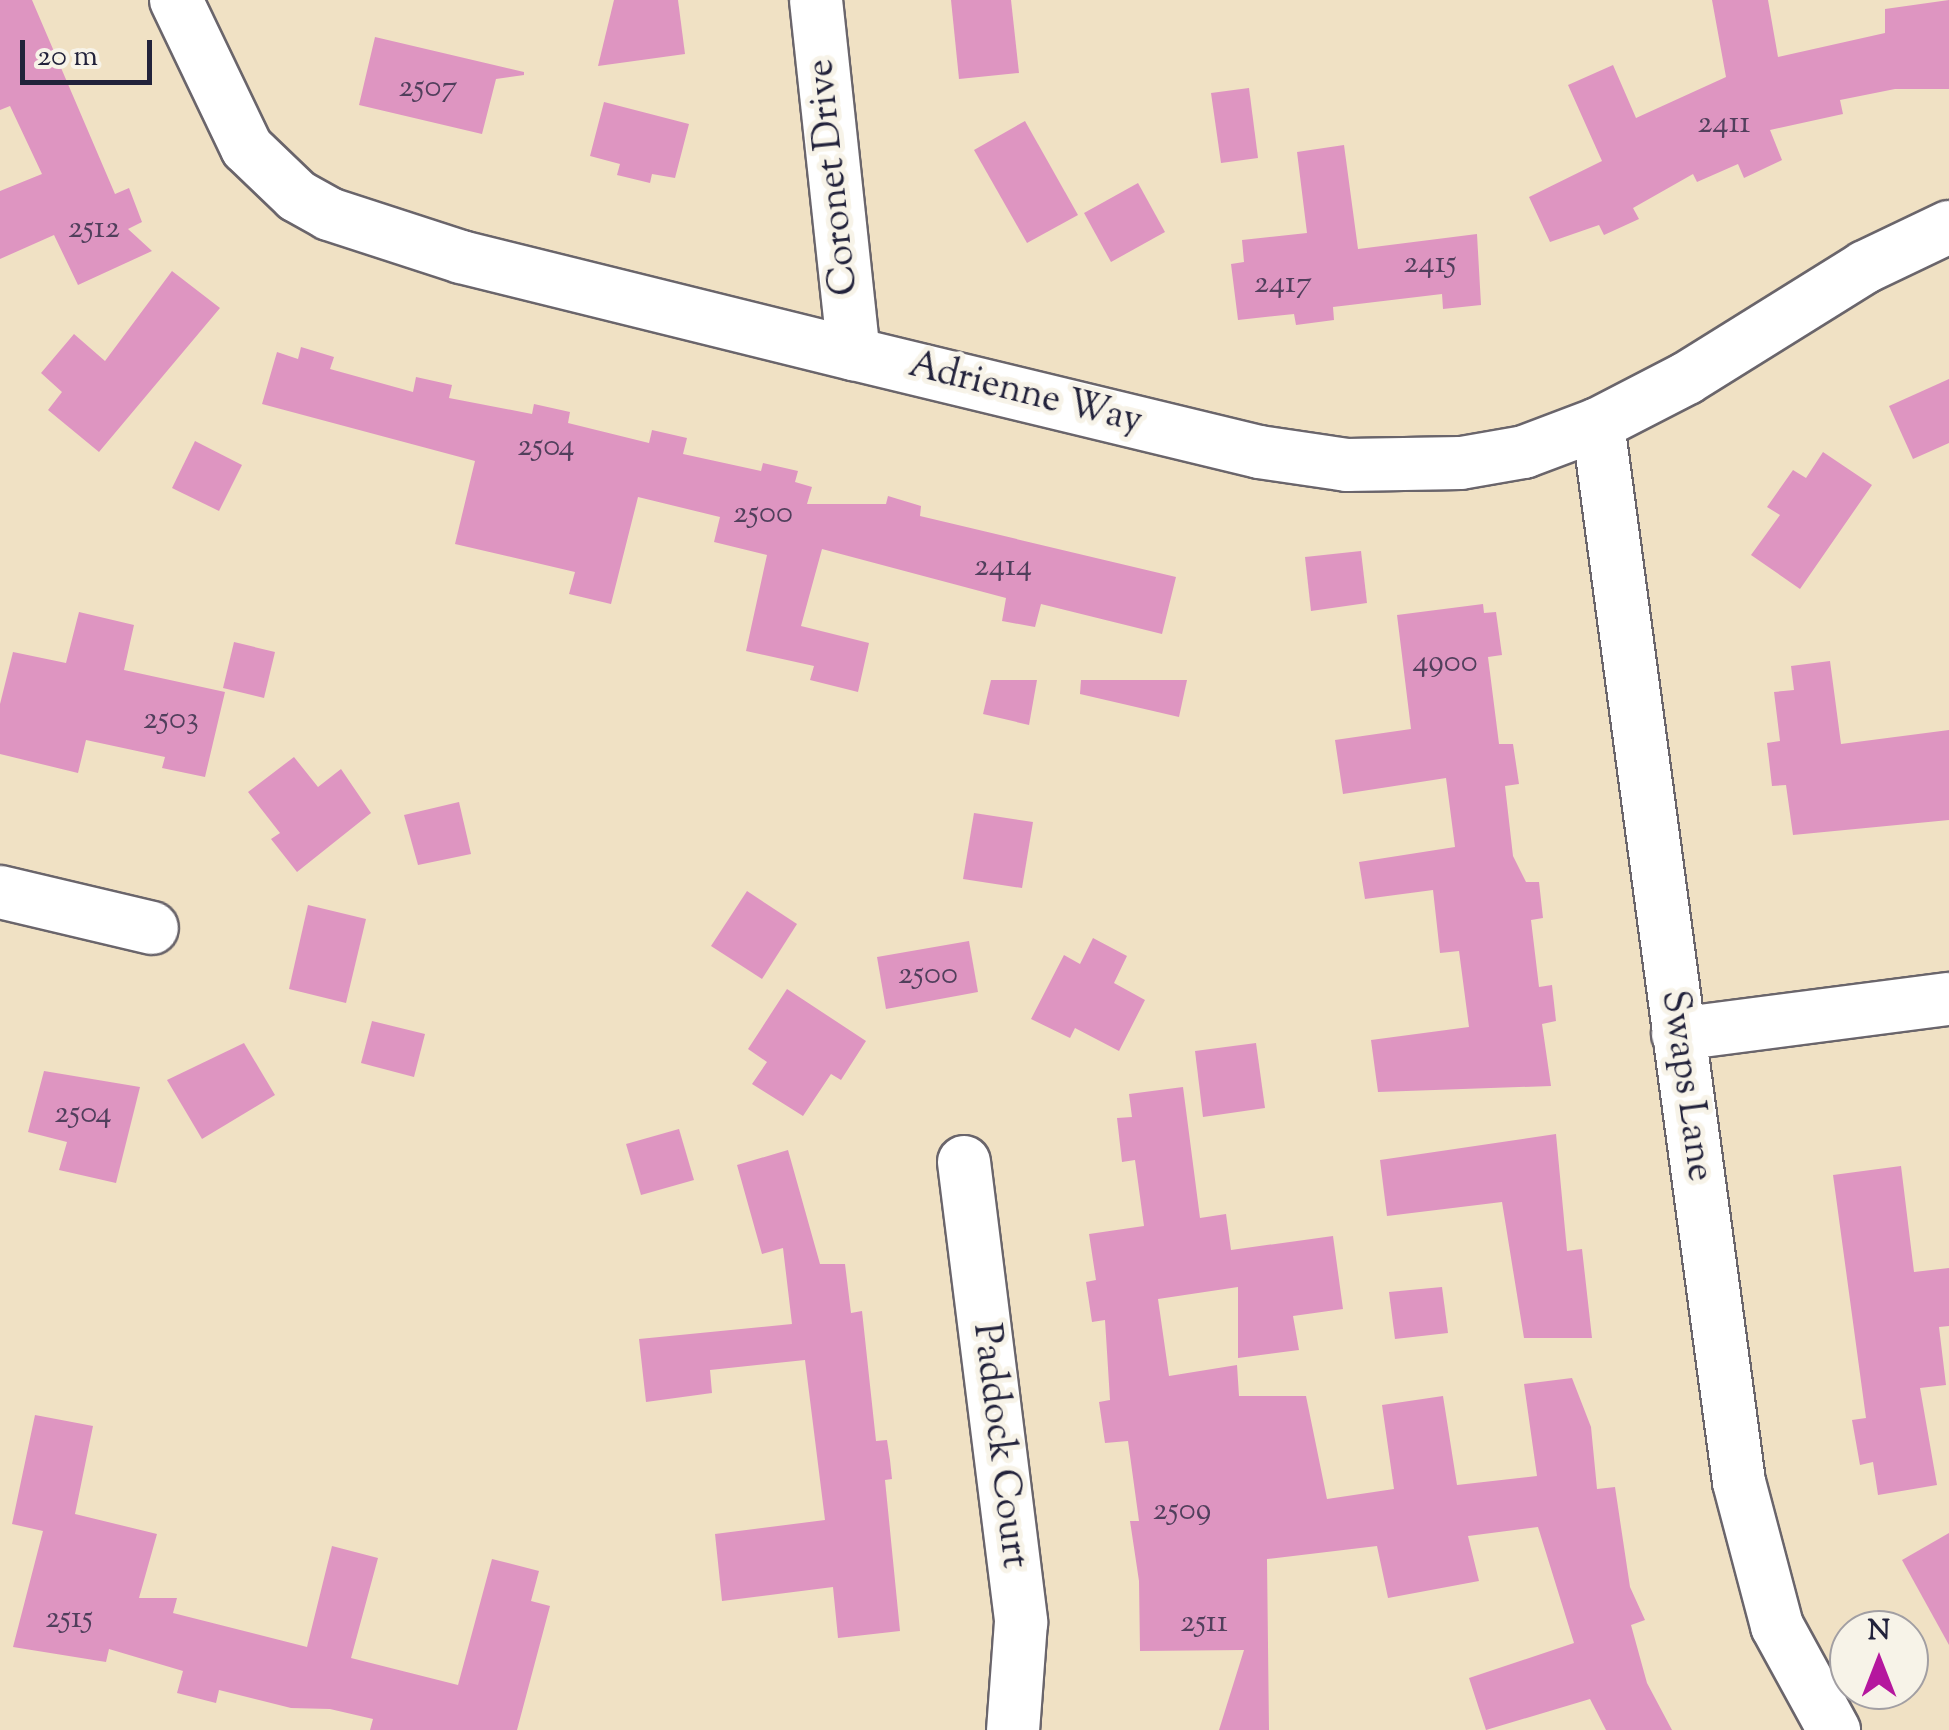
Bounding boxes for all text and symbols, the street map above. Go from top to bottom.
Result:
scale bar [25,20,158,82]
text: 20 m [37,36,98,79]
street label: Coronet Drive [800,57,870,297]
house number: 2507 [399,69,457,107]
house number: 2411 [1698,105,1750,143]
house number: 2512 [68,210,120,248]
house number: 2415 [1404,245,1456,283]
house number: 2417 [1254,265,1312,303]
street label: Adrienne Way [904,344,1146,446]
house number: 2504 [517,428,575,466]
house number: 2500 [733,495,793,533]
house number: 2414 [974,548,1032,586]
house number: 4900 [1412,644,1478,682]
house number: 2503 [143,701,199,739]
house number: 2500 [898,956,958,994]
street label: Swaps Lane [1649,987,1721,1185]
house number: 2504 [54,1095,112,1133]
street label: Paddock Court [960,1321,1036,1571]
house number: 2509 [1153,1492,1211,1530]
house number: 2515 [45,1600,93,1638]
house number: 2511 [1180,1604,1228,1642]
north arrow [1829,1610,1929,1710]
text: N [1868,1612,1890,1652]

